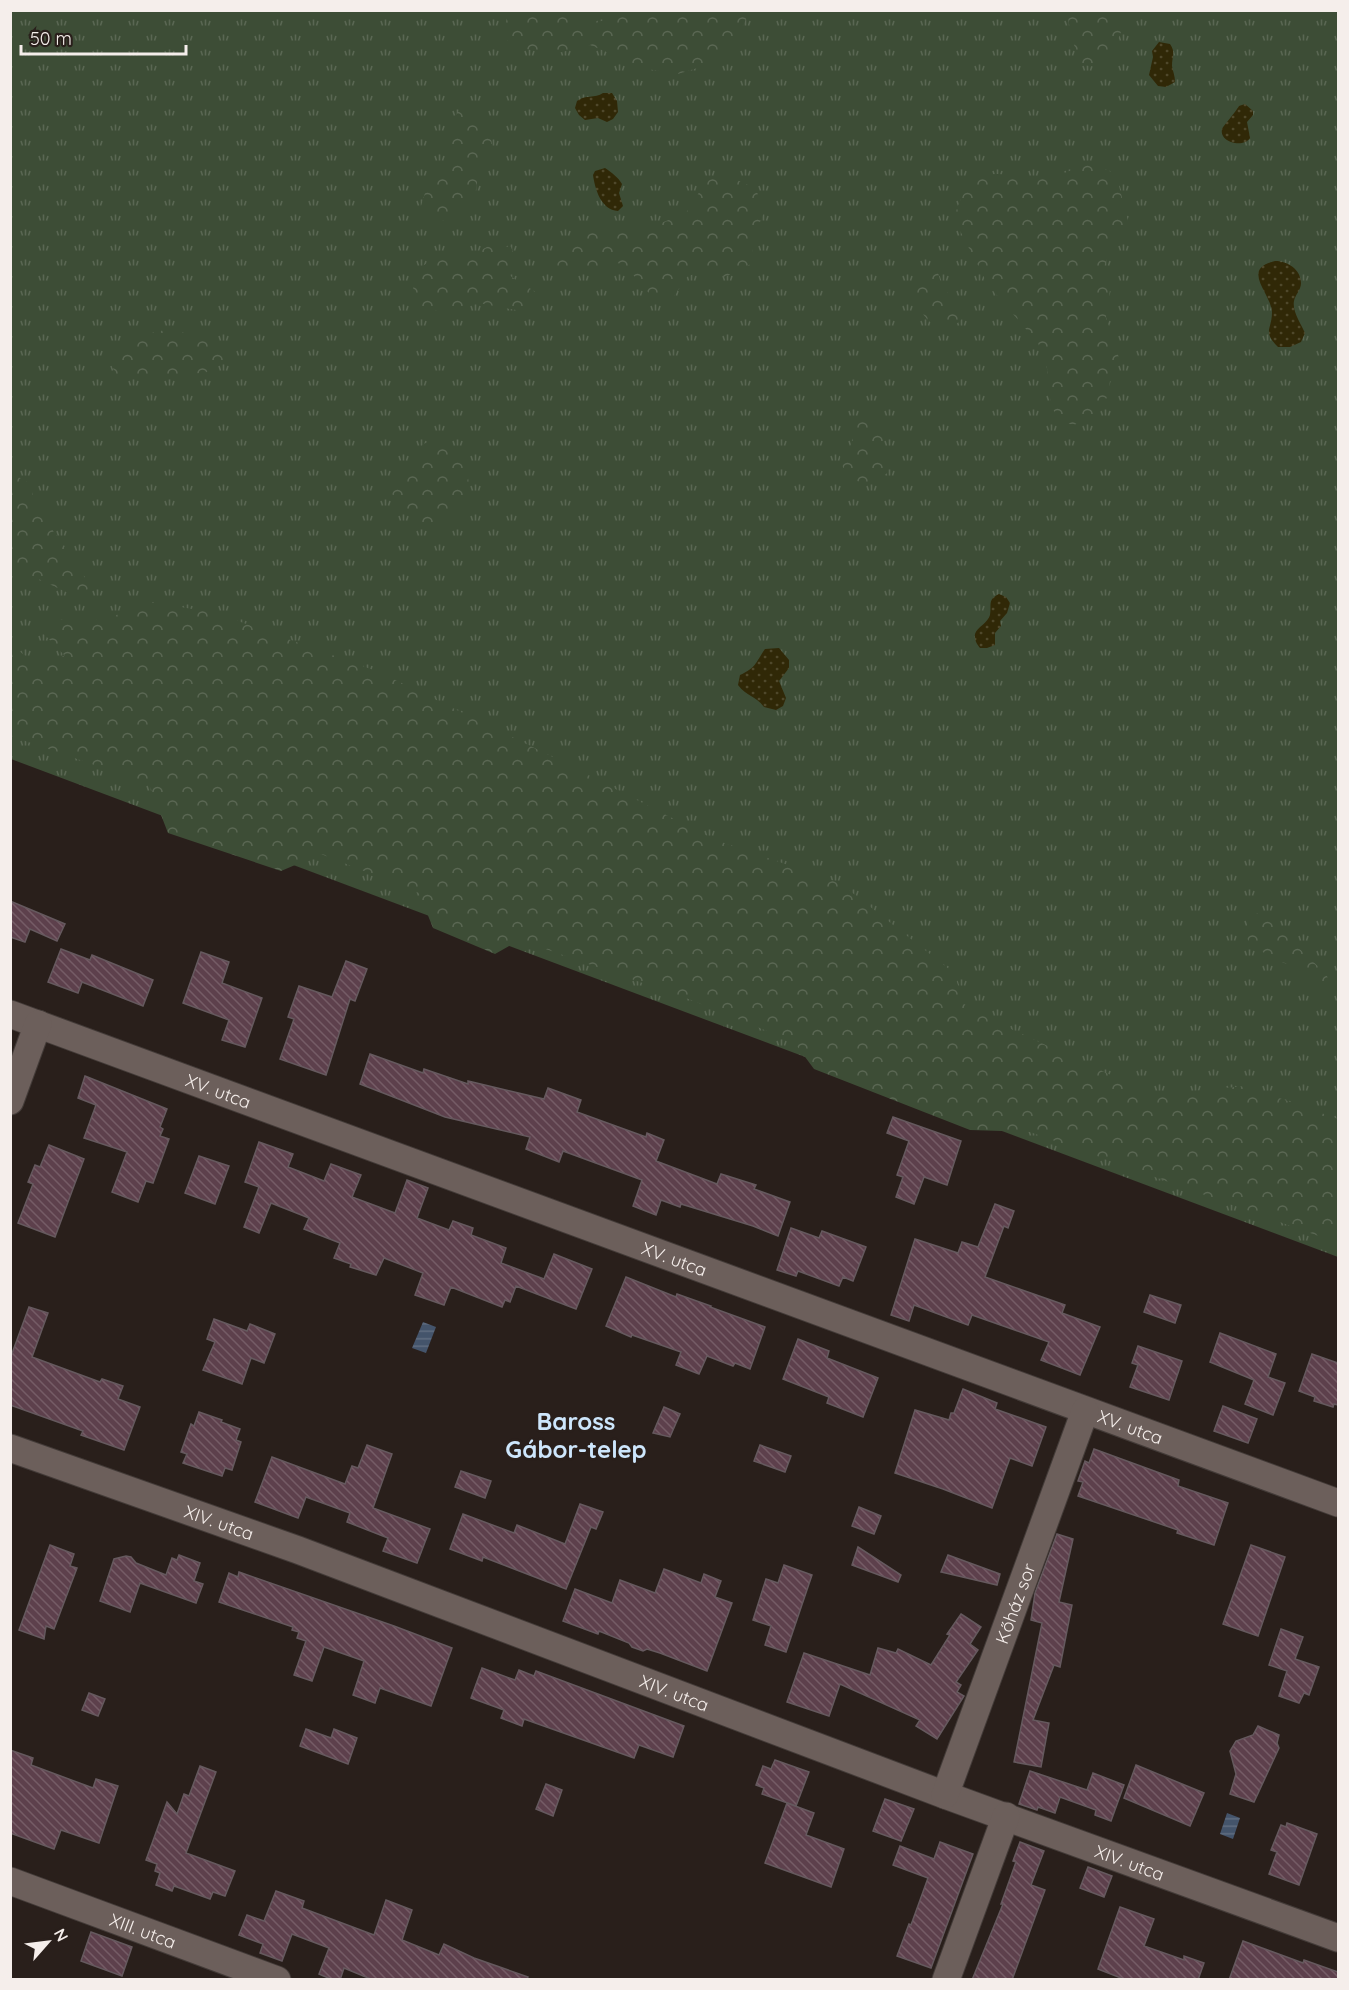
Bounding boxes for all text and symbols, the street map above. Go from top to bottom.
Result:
scale bar [21,18,186,56]
text: 50 m [30,27,72,50]
street label: XV. utca [183,1068,254,1113]
street label: XV. utca [639,1236,710,1281]
street label: XV. utca [1095,1404,1166,1449]
district label: Baross Gábor-telep [505,1406,647,1464]
street label: XIV. utca [181,1499,257,1545]
street label: Kőház sor [990,1560,1040,1647]
street label: XIV. utca [637,1669,712,1716]
street label: XIV. utca [1092,1839,1168,1885]
street label: XIII. utca [107,1908,180,1953]
north arrow [18,1912,78,1972]
text: N [50,1925,73,1945]

